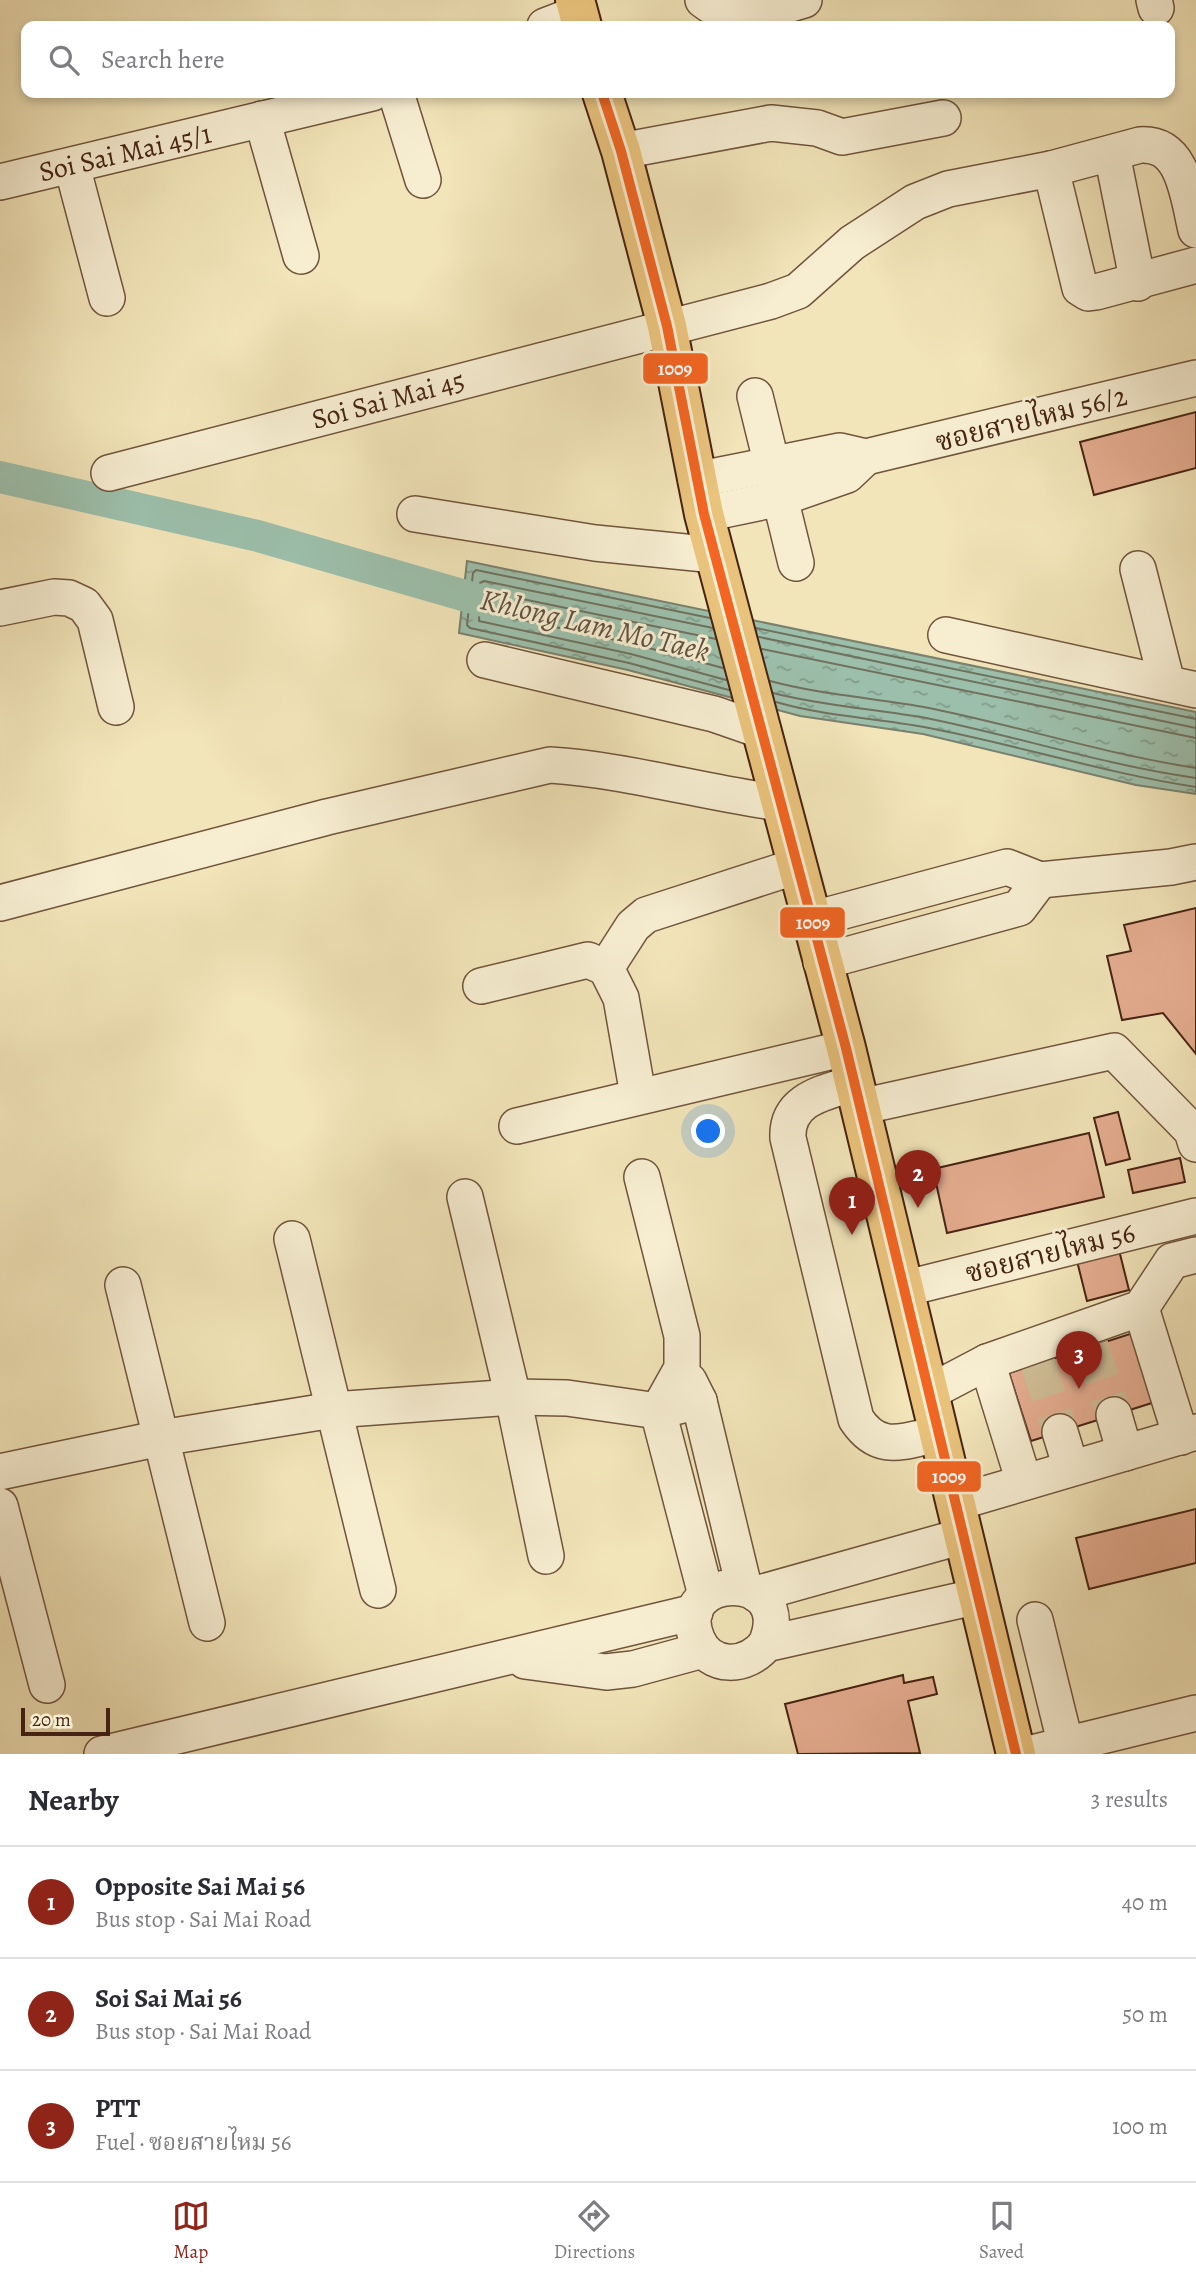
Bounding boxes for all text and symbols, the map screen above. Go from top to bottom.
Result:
search box [21,21,1175,98]
icon: search [45,41,83,79]
text: Search here [101,42,225,77]
street label: Soi Sai Mai 45/1 [35,115,215,191]
line badge: 1009 [642,352,709,385]
text: 1009 [658,356,693,382]
street label: Soi Sai Mai 45 [307,361,469,439]
street label: ซอยสายไหม 56/2 [931,376,1131,461]
water label: Khlong Lam Mo Taek [476,579,714,671]
line badge: 1009 [779,906,846,939]
text: 1009 [796,910,831,936]
your location [691,1114,725,1148]
pin: 2 [895,1150,941,1208]
pin: 1 [829,1177,875,1235]
street label: ซอยสายไหม 56 [961,1213,1139,1292]
pin: 3 [1056,1331,1102,1389]
line badge: 1009 [916,1460,982,1493]
text: 1009 [932,1464,967,1490]
scale bar [21,1705,110,1737]
text: 20 m [32,1707,71,1733]
text: Nearby [28,1780,119,1820]
text: 3 results [1091,1784,1168,1815]
text: Opposite Sai Mai 56 [95,1869,305,1904]
text: 1 [47,1887,55,1918]
text: 40 m [1122,1887,1168,1918]
text: Bus stop · Sai Mai Road [95,1904,311,1935]
text: Soi Sai Mai 56 [95,1981,242,2016]
text: 2 [45,1999,57,2030]
text: 50 m [1122,1999,1168,2030]
text: Bus stop · Sai Mai Road [95,2016,311,2047]
text: PTT [95,2091,140,2126]
text: 3 [46,2111,56,2142]
text: 100 m [1112,2111,1168,2142]
text: Fuel · ซอยสายไหม 56 [95,2127,291,2158]
tab: Map [172,2197,210,2265]
tab: Directions [554,2197,635,2265]
tab: Saved [979,2197,1024,2265]

